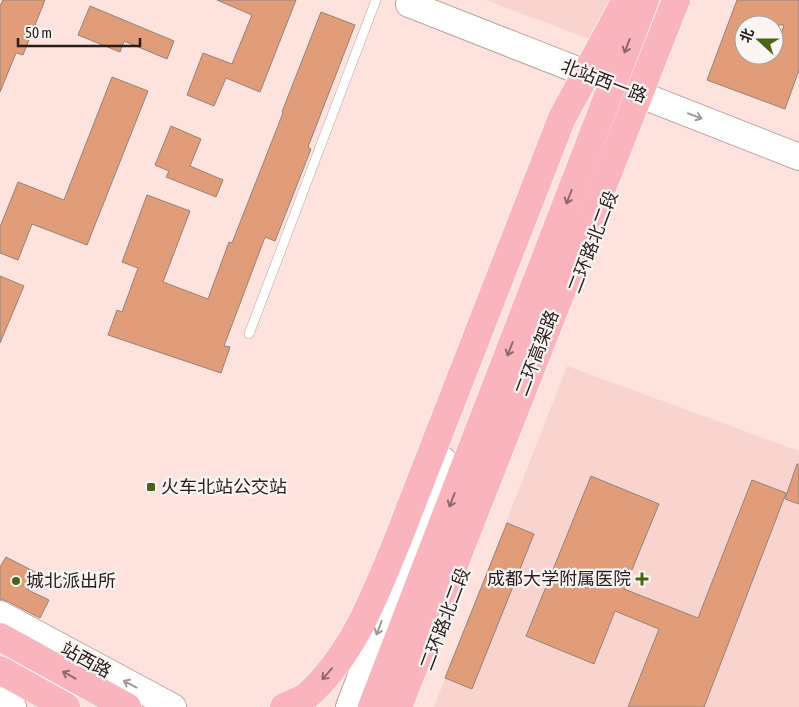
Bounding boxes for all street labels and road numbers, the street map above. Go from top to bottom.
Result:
street label: 北站西一路 [558,55,650,106]
street label: 二环路北二段 [563,188,622,296]
street label: 二环高架路 [511,307,562,399]
street label: 二环路北二段 [415,565,474,673]
street label: 站西路 [58,637,115,682]

